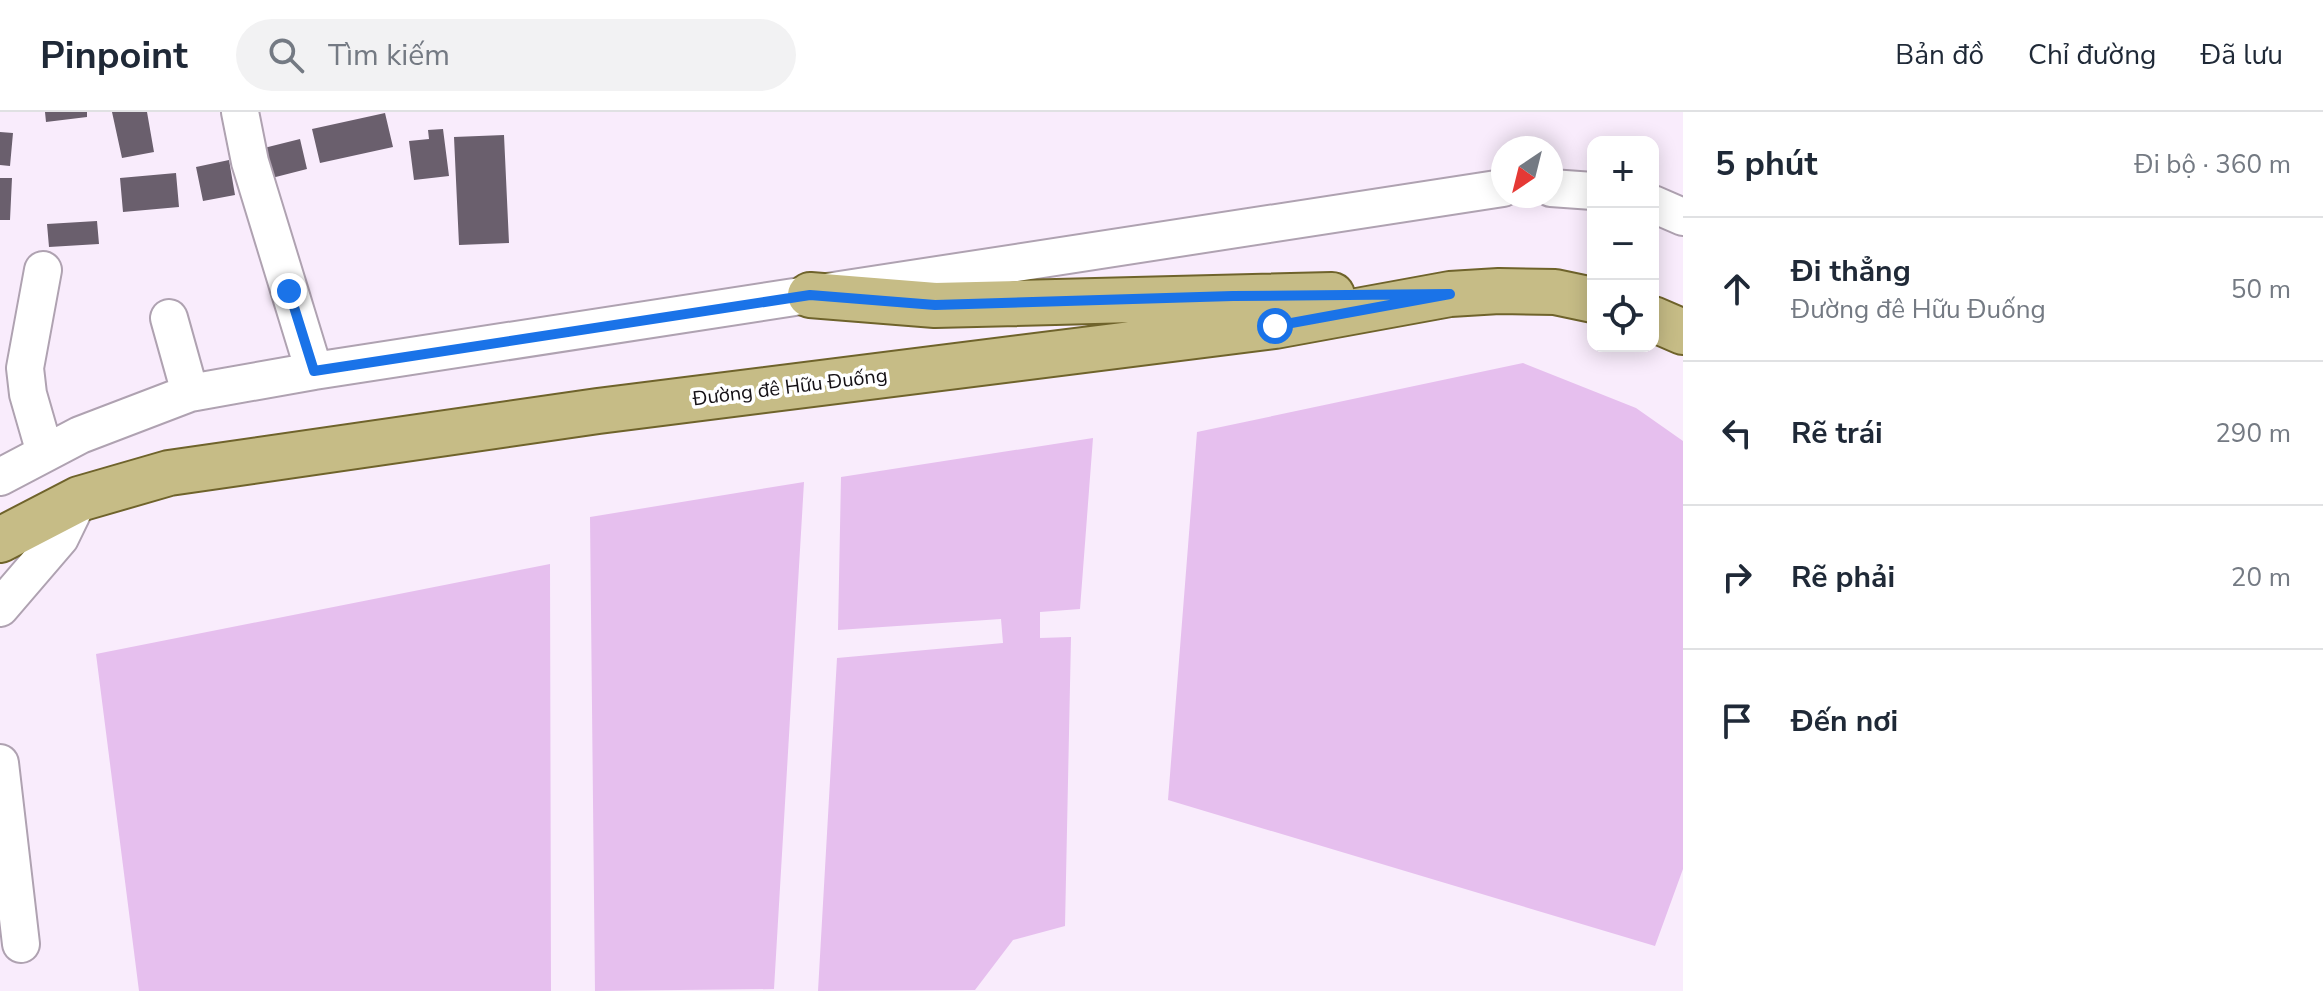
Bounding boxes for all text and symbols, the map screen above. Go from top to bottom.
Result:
search box [236,19,796,91]
text: Pinpoint [40,30,188,81]
icon: search [264,33,308,77]
text: Tìm kiếm [328,35,450,76]
text: Bản đồ [1895,36,1984,74]
text: Chỉ đường [2028,36,2156,74]
text: Đã lưu [2200,36,2283,74]
north arrow [1491,136,1563,208]
map controls [1587,136,1659,352]
button: + [1587,136,1659,208]
text: 5 phút [1715,141,1818,187]
text: Đi bộ · 360 m [2134,147,2291,182]
button: − [1587,208,1659,280]
text: Đi thẳng [1791,251,1911,292]
icon: ahead [1715,267,1759,311]
text: 50 m [2231,272,2291,307]
route end [271,273,307,309]
button: locate [1587,280,1659,352]
text: Đường đê Hữu Đuống [1791,292,2046,327]
route start [1257,308,1293,344]
street label: Đường đê Hữu Đuống [690,362,889,412]
icon: left [1715,411,1759,455]
text: Rẽ trái [1791,413,1883,454]
text: 290 m [2215,416,2291,451]
icon: right [1715,555,1759,599]
text: Rẽ phải [1791,557,1895,598]
text: 20 m [2231,560,2291,595]
icon: arrive [1715,699,1759,743]
text: Đến nơi [1791,701,1898,742]

